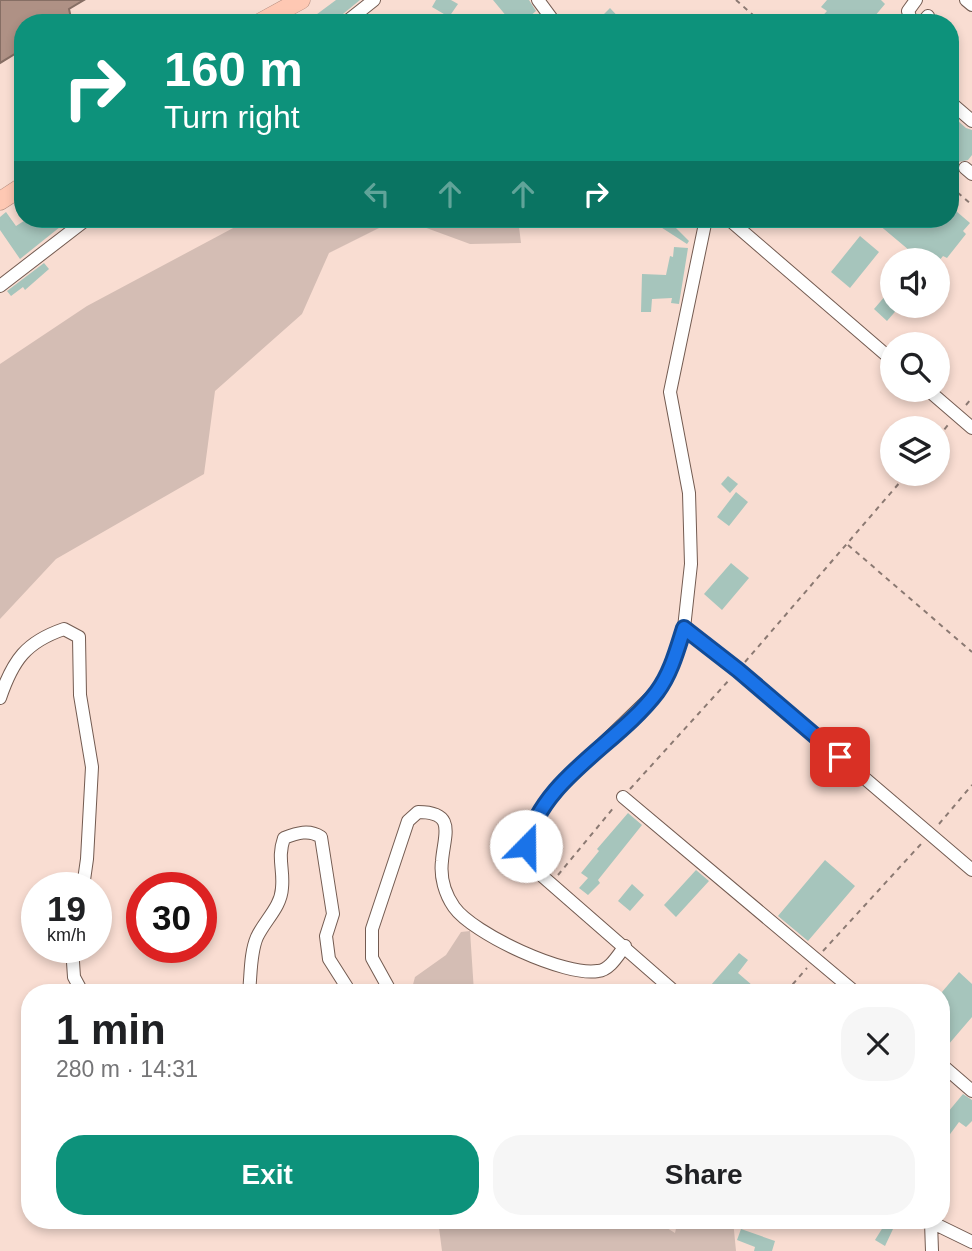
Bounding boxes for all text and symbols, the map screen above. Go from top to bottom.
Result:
icon: right [49,42,140,133]
text: 160 m [164,42,303,96]
text: Turn right [164,99,300,135]
icon: left [358,175,396,213]
icon: ahead [431,175,469,213]
icon: ahead [504,175,542,213]
icon: right [577,175,615,213]
map controls [880,248,950,486]
button: sound [880,248,950,318]
button: search [880,332,950,402]
button: layers [880,416,950,486]
pin [810,727,870,787]
icon: arrive [821,738,859,776]
position arrow [489,809,563,883]
speed limit sign: 30 [126,872,217,963]
text: 19 [47,889,86,928]
text: km/h [47,925,86,945]
text: 1 min [56,1006,166,1053]
button: close [841,1007,915,1081]
text: 280 m · 14:31 [56,1056,198,1082]
button: Exit [56,1135,479,1215]
button: Share [493,1135,915,1215]

